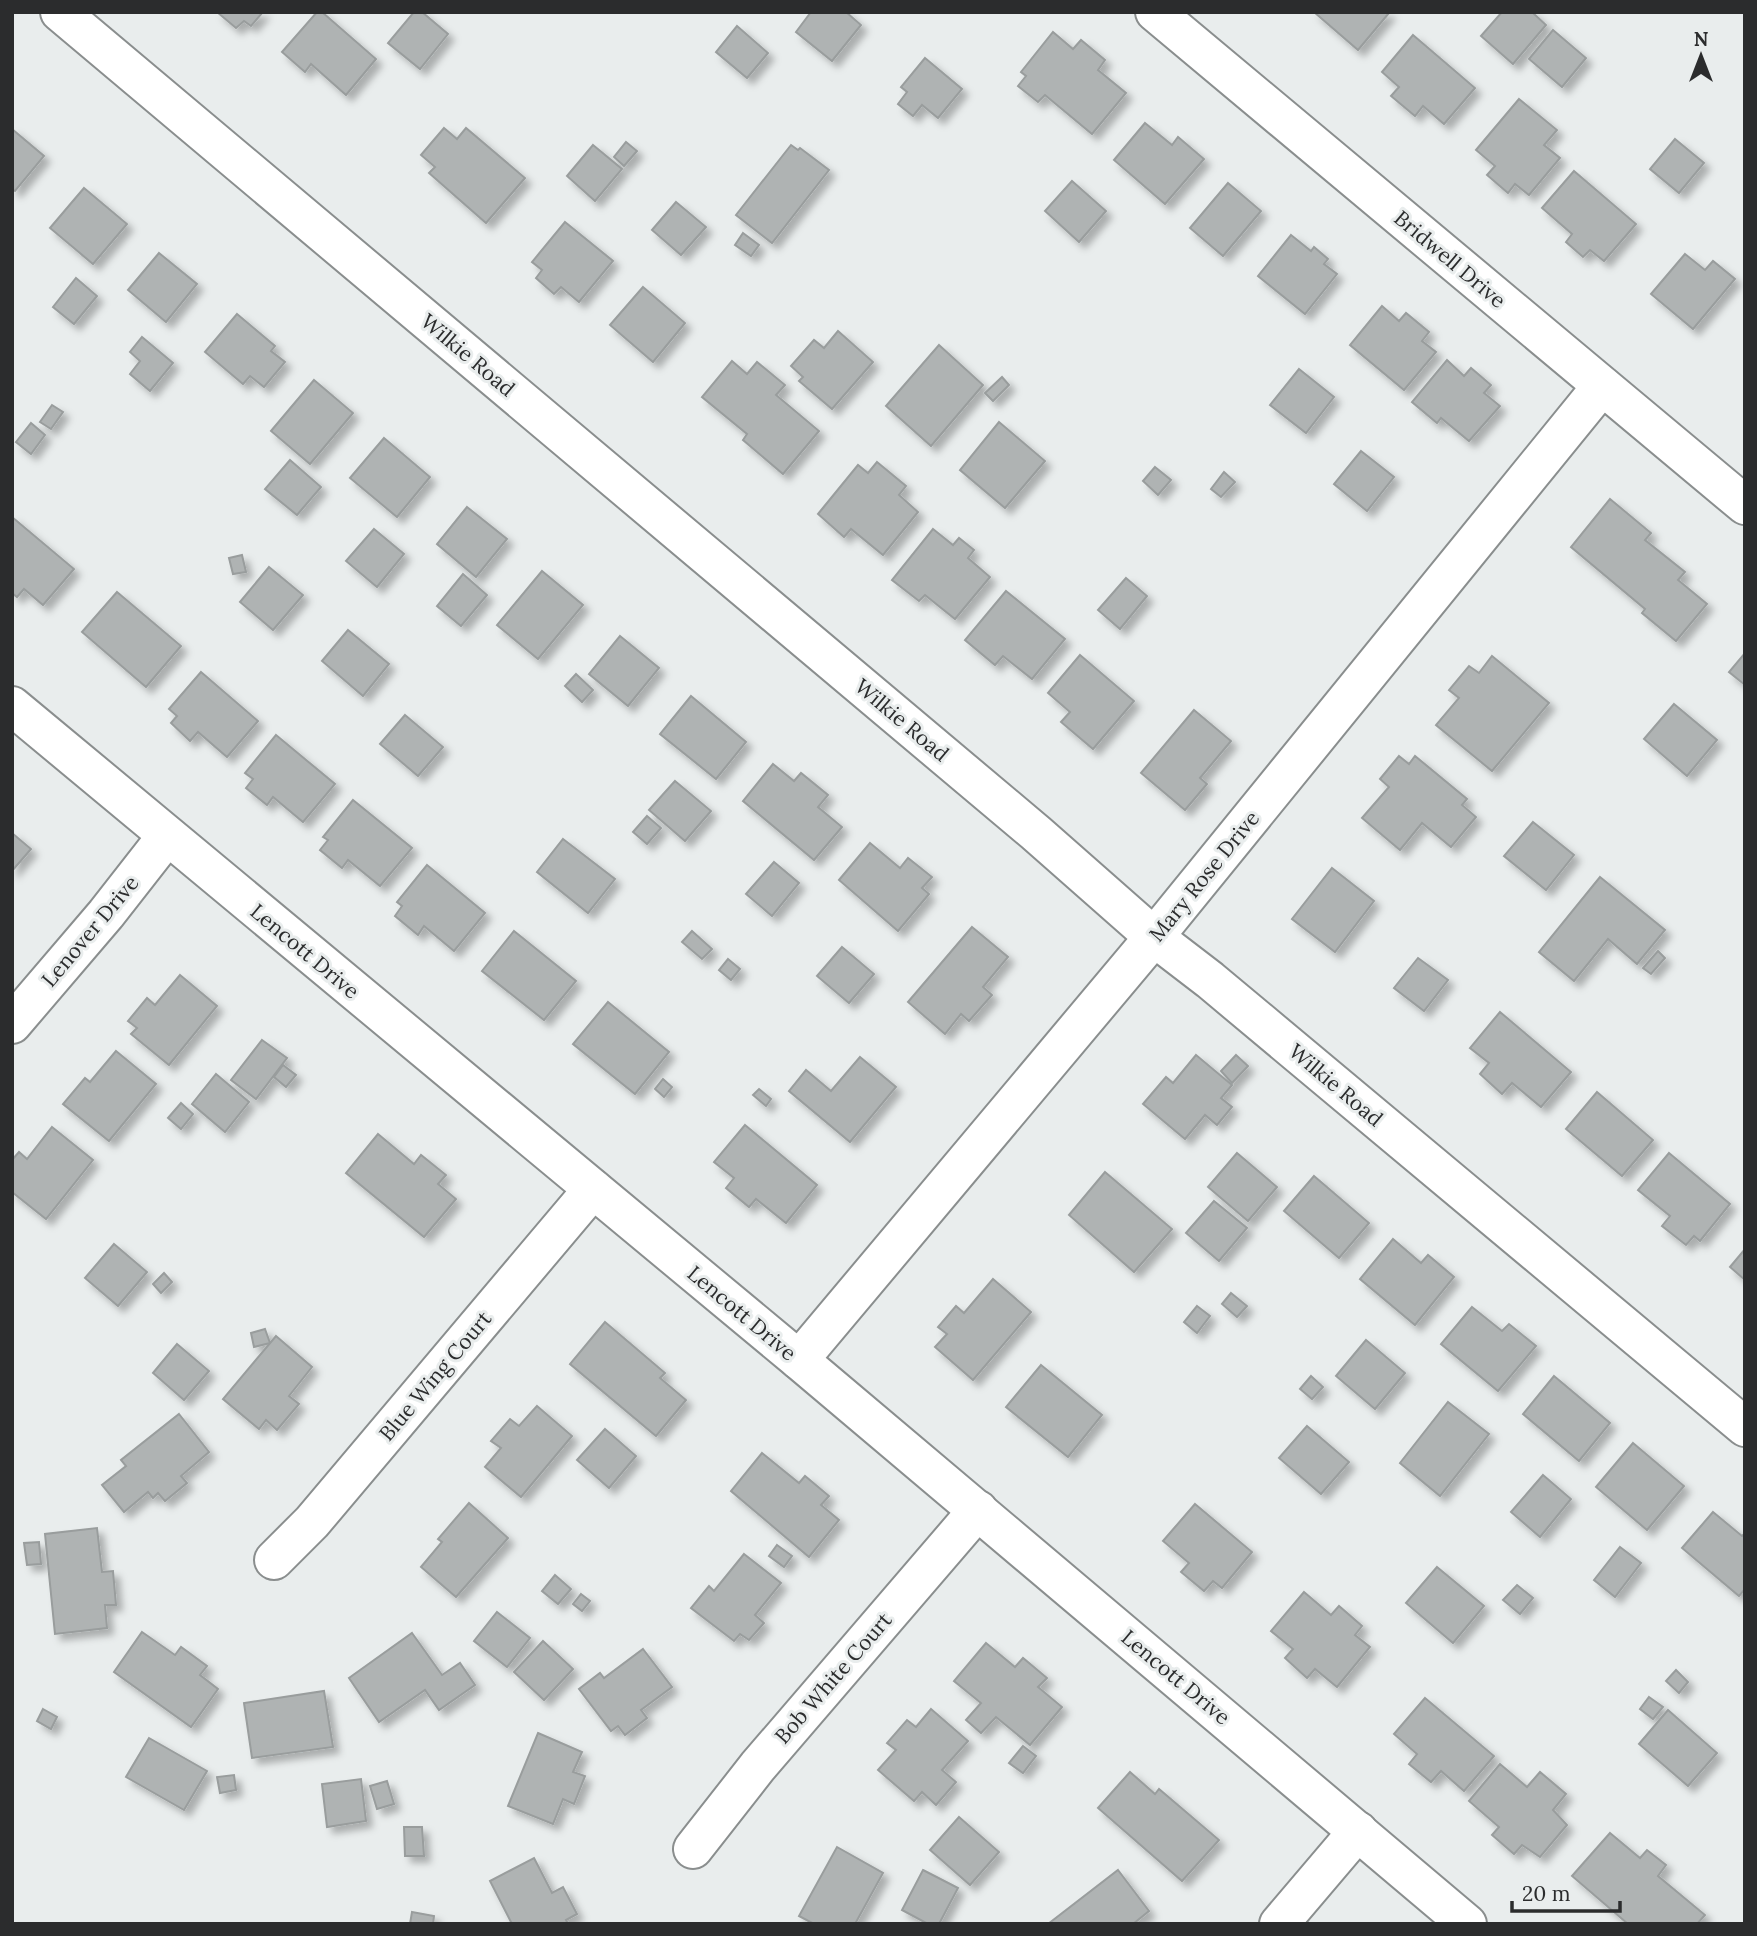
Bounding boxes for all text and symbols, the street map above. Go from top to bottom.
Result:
north arrow [1666,21,1736,91]
text: N [1694,27,1709,51]
street label: Bridwell Drive [1389,204,1511,314]
street label: Wilkie Road [415,308,521,402]
street label: Wilkie Road [849,673,955,767]
street label: Mary Rose Drive [1143,805,1265,947]
street label: Lenover Drive [35,870,145,992]
street label: Lencott Drive [245,898,365,1004]
street label: Wilkie Road [1283,1038,1389,1132]
street label: Lencott Drive [682,1260,802,1366]
street label: Blue Wing Court [373,1305,498,1446]
street label: Bob White Court [769,1606,898,1749]
street label: Lencott Drive [1116,1624,1236,1730]
scale bar [1512,1870,1620,1914]
text: 20 m [1522,1880,1571,1907]

